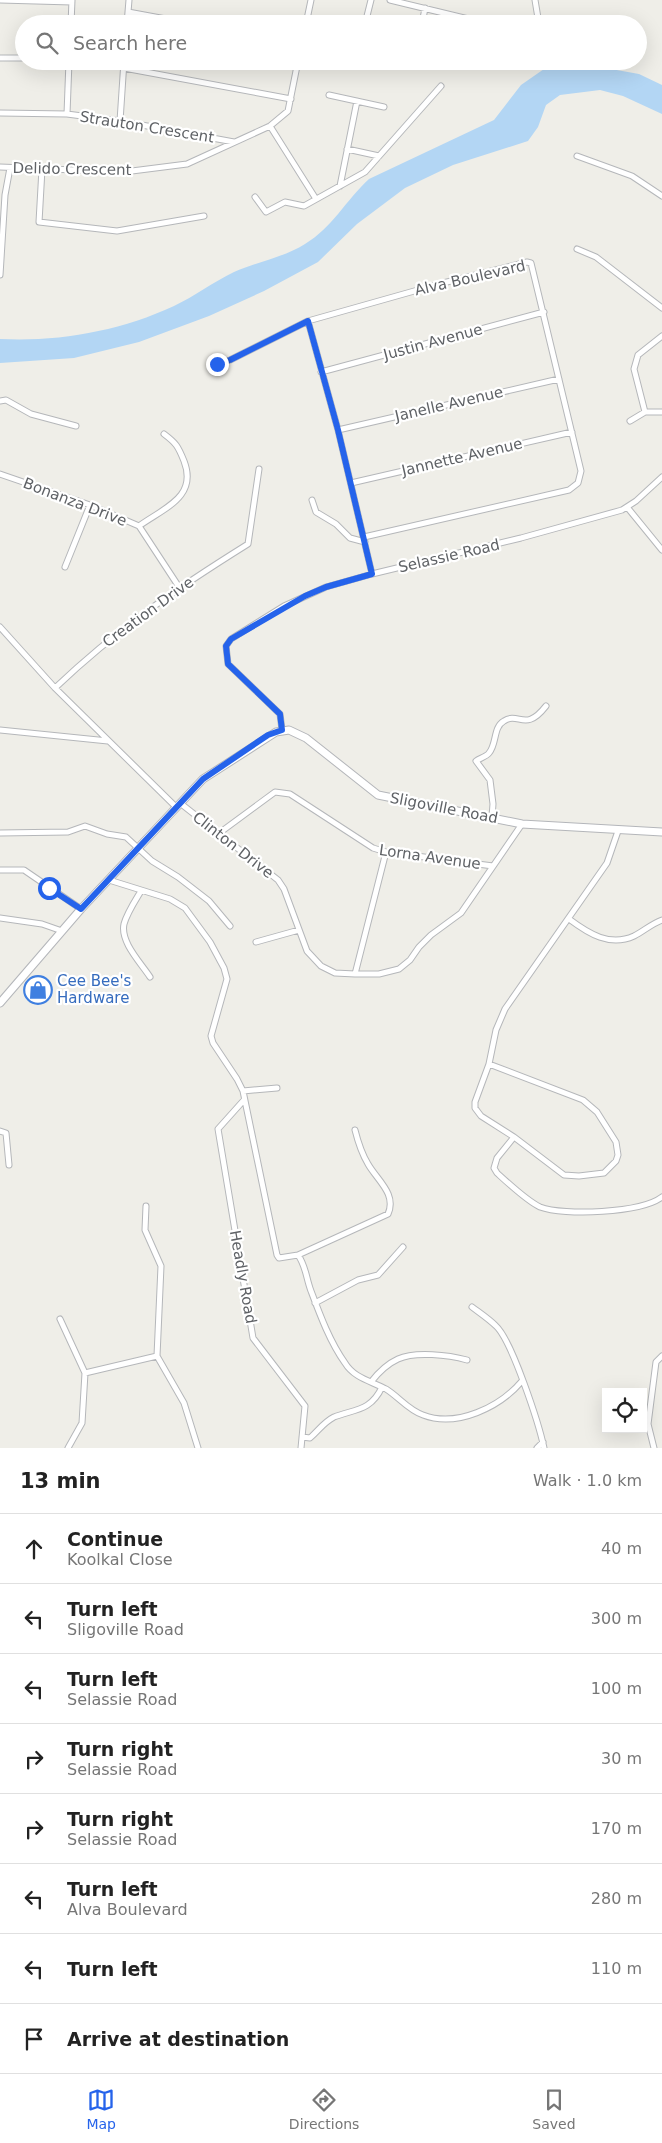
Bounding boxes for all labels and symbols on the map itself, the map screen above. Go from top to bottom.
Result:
street label: Strauton Crescent [79,107,216,147]
street label: Delido Crescent [12,159,132,179]
street label: Alva Boulevard [413,257,527,299]
street label: Justin Avenue [381,320,485,364]
route end [206,353,229,376]
street label: Janelle Avenue [392,383,505,425]
street label: Jannette Avenue [399,434,524,480]
street label: Bonanza Drive [21,474,129,530]
street label: Selassie Road [397,536,501,576]
street label: Creation Drive [99,573,197,651]
street label: Sligoville Road [389,789,499,827]
street label: Clinton Drive [189,808,277,882]
street label: Lorna Avenue [378,841,482,873]
route start [38,877,61,900]
place label: Cee Bee's Hardware [57,972,132,1007]
shop icon: Cee Bee's Hardware [23,975,53,1005]
street label: Headly Road [226,1229,260,1325]

